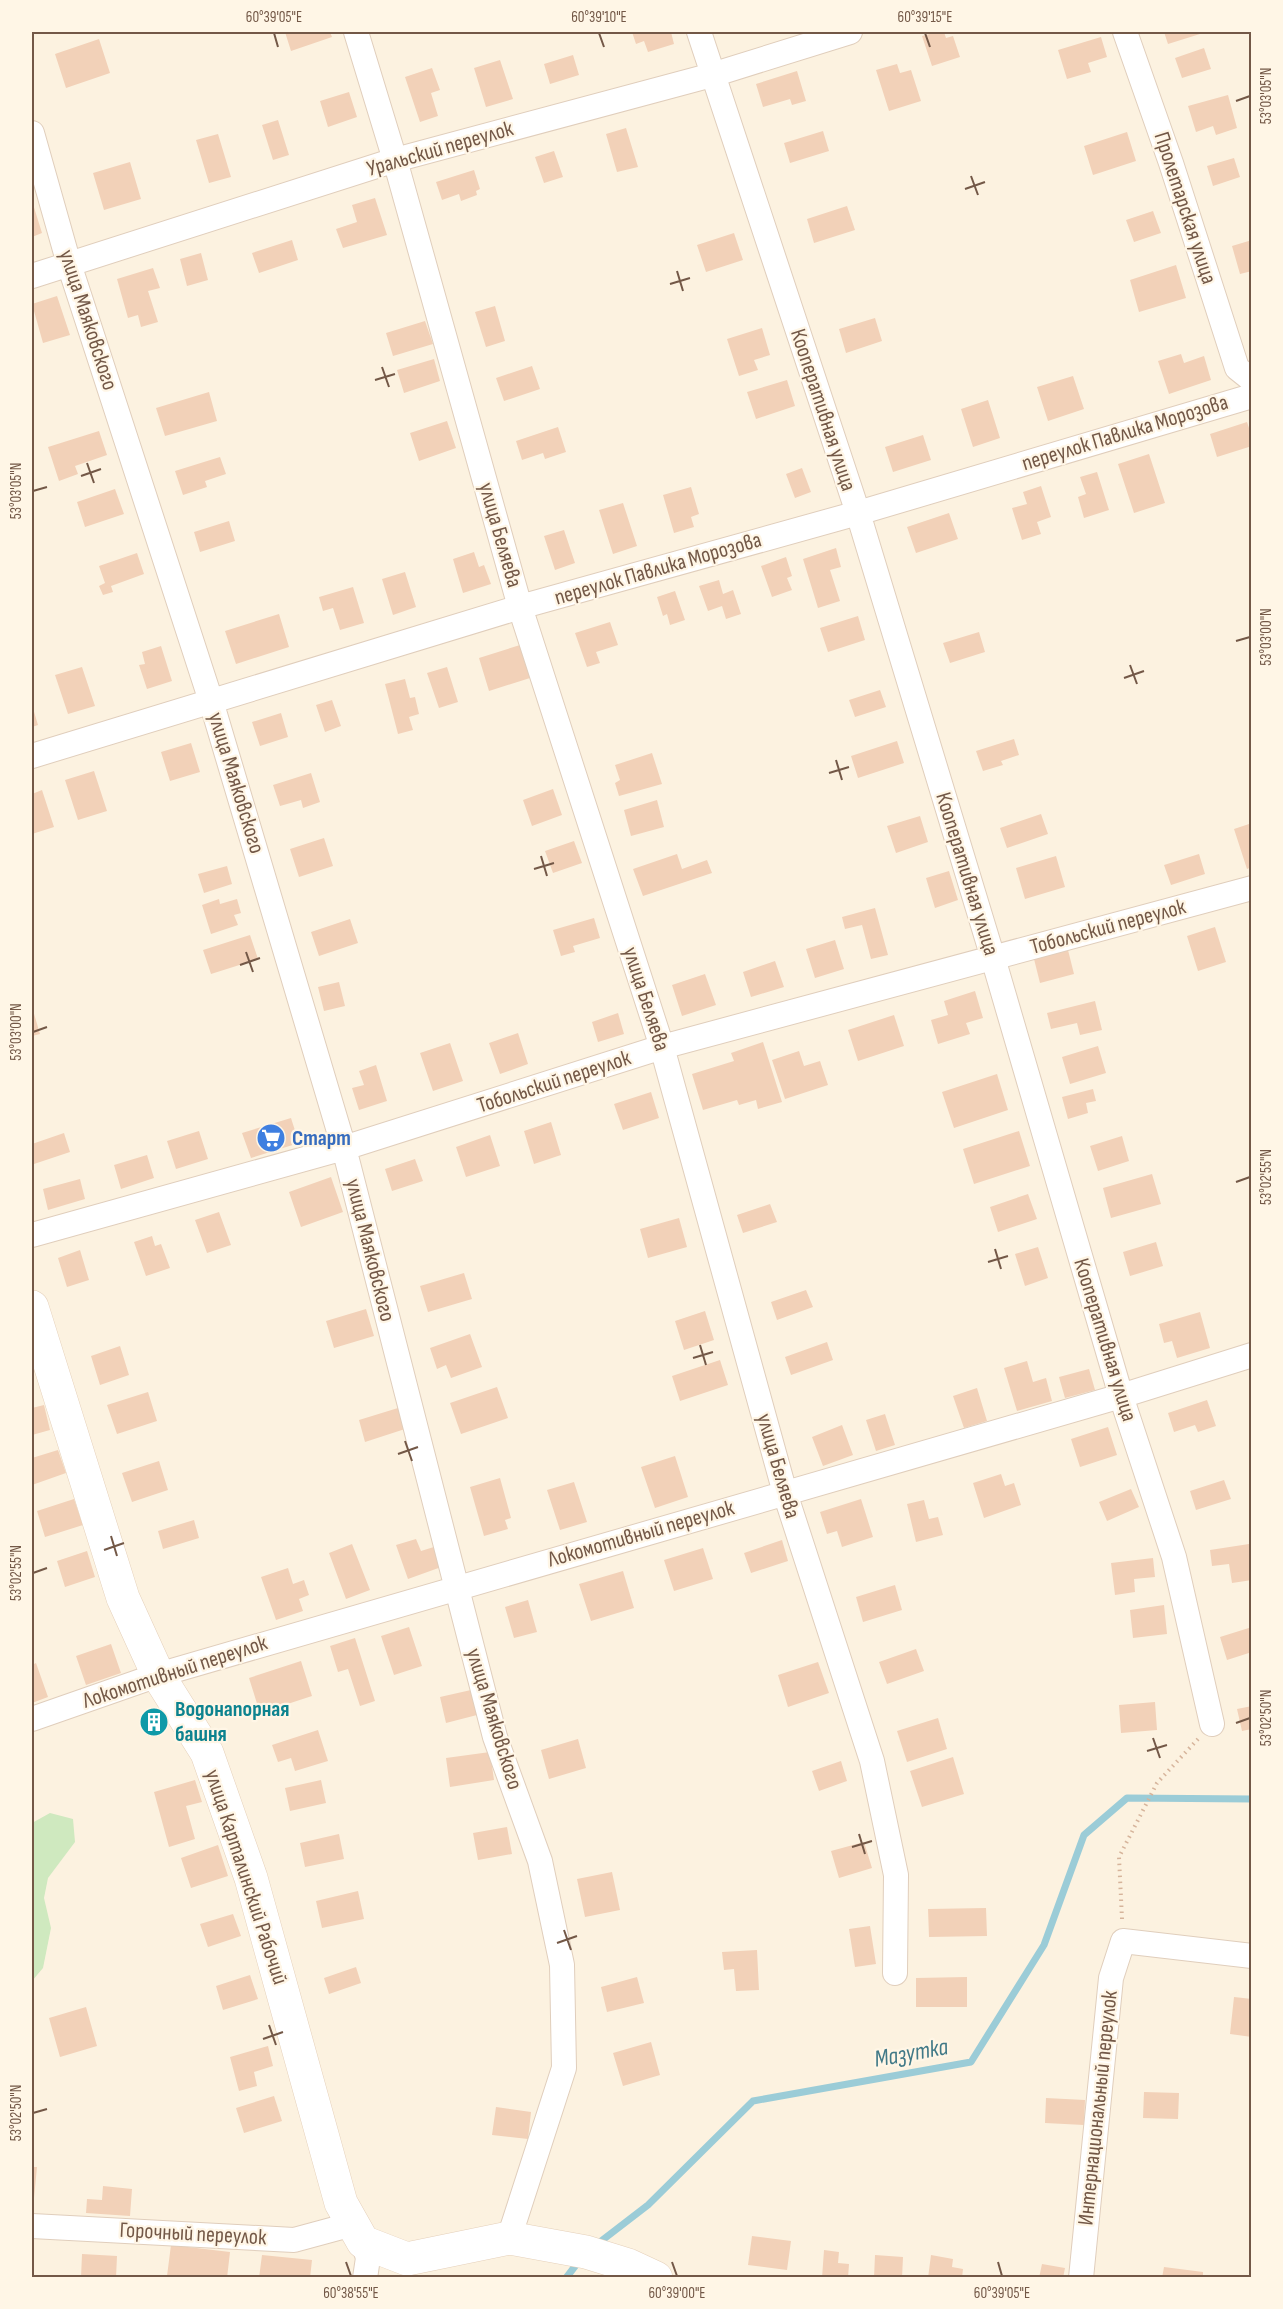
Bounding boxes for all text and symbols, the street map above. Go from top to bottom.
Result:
text: 60°39'05"E [246,8,302,27]
text: 60°39'10"E [571,8,627,27]
text: 60°39'15"E [898,8,952,27]
text: 53°03'05"N [1257,68,1276,124]
street label: Уральский переулок [364,115,517,183]
street label: Пролетарская улица [1148,129,1222,287]
street label: улица Маяковского [53,246,123,394]
street label: Кооперативная улица [784,325,862,495]
street label: переулок Павлика Морозова [1019,389,1231,477]
text: 53°03'05"N [7,463,26,519]
street label: улица Беляева [472,479,528,591]
street label: переулок Павлика Морозова [551,527,765,611]
text: 53°03'00"N [1257,608,1276,666]
street label: улица Маяковского [202,709,270,857]
street label: Кооперативная улица [929,789,1005,959]
street label: Тобольский переулок [1027,893,1189,961]
street label: улица Беляева [617,944,675,1054]
text: 53°03'00"N [7,1003,26,1061]
street label: Тобольский переулок [474,1044,635,1120]
supermarket icon: Старт [255,1122,287,1154]
place label: Старт [292,1125,351,1152]
text: 53°02'55"N [1257,1149,1276,1205]
street label: улица Маяковского [339,1176,401,1324]
street label: Кооперативная улица [1067,1255,1143,1425]
street label: улица Беляева [750,1410,806,1522]
street label: Локомотивный переулок [544,1494,738,1574]
text: 53°02'55"N [7,1545,26,1601]
street label: Локомотивный переулок [78,1629,271,1715]
street label: улица Маяковского [460,1645,528,1793]
text: 53°02'50"N [1257,1690,1276,1746]
place label: Водонапорная башня [175,1696,290,1748]
building icon: Водонапорная башня [138,1706,170,1738]
street label: улица Карталинский Рабочий [198,1766,294,1988]
street label: Интернациональный переулок [1072,1989,1124,2227]
water label: Мазутка [872,2032,950,2074]
text: 53°02'50"N [7,2085,26,2141]
street label: Горочный переулок [119,2217,268,2251]
text: 60°38'55"E [323,2284,379,2303]
text: 60°39'00"E [649,2284,705,2303]
text: 60°39'05"E [974,2284,1030,2303]

